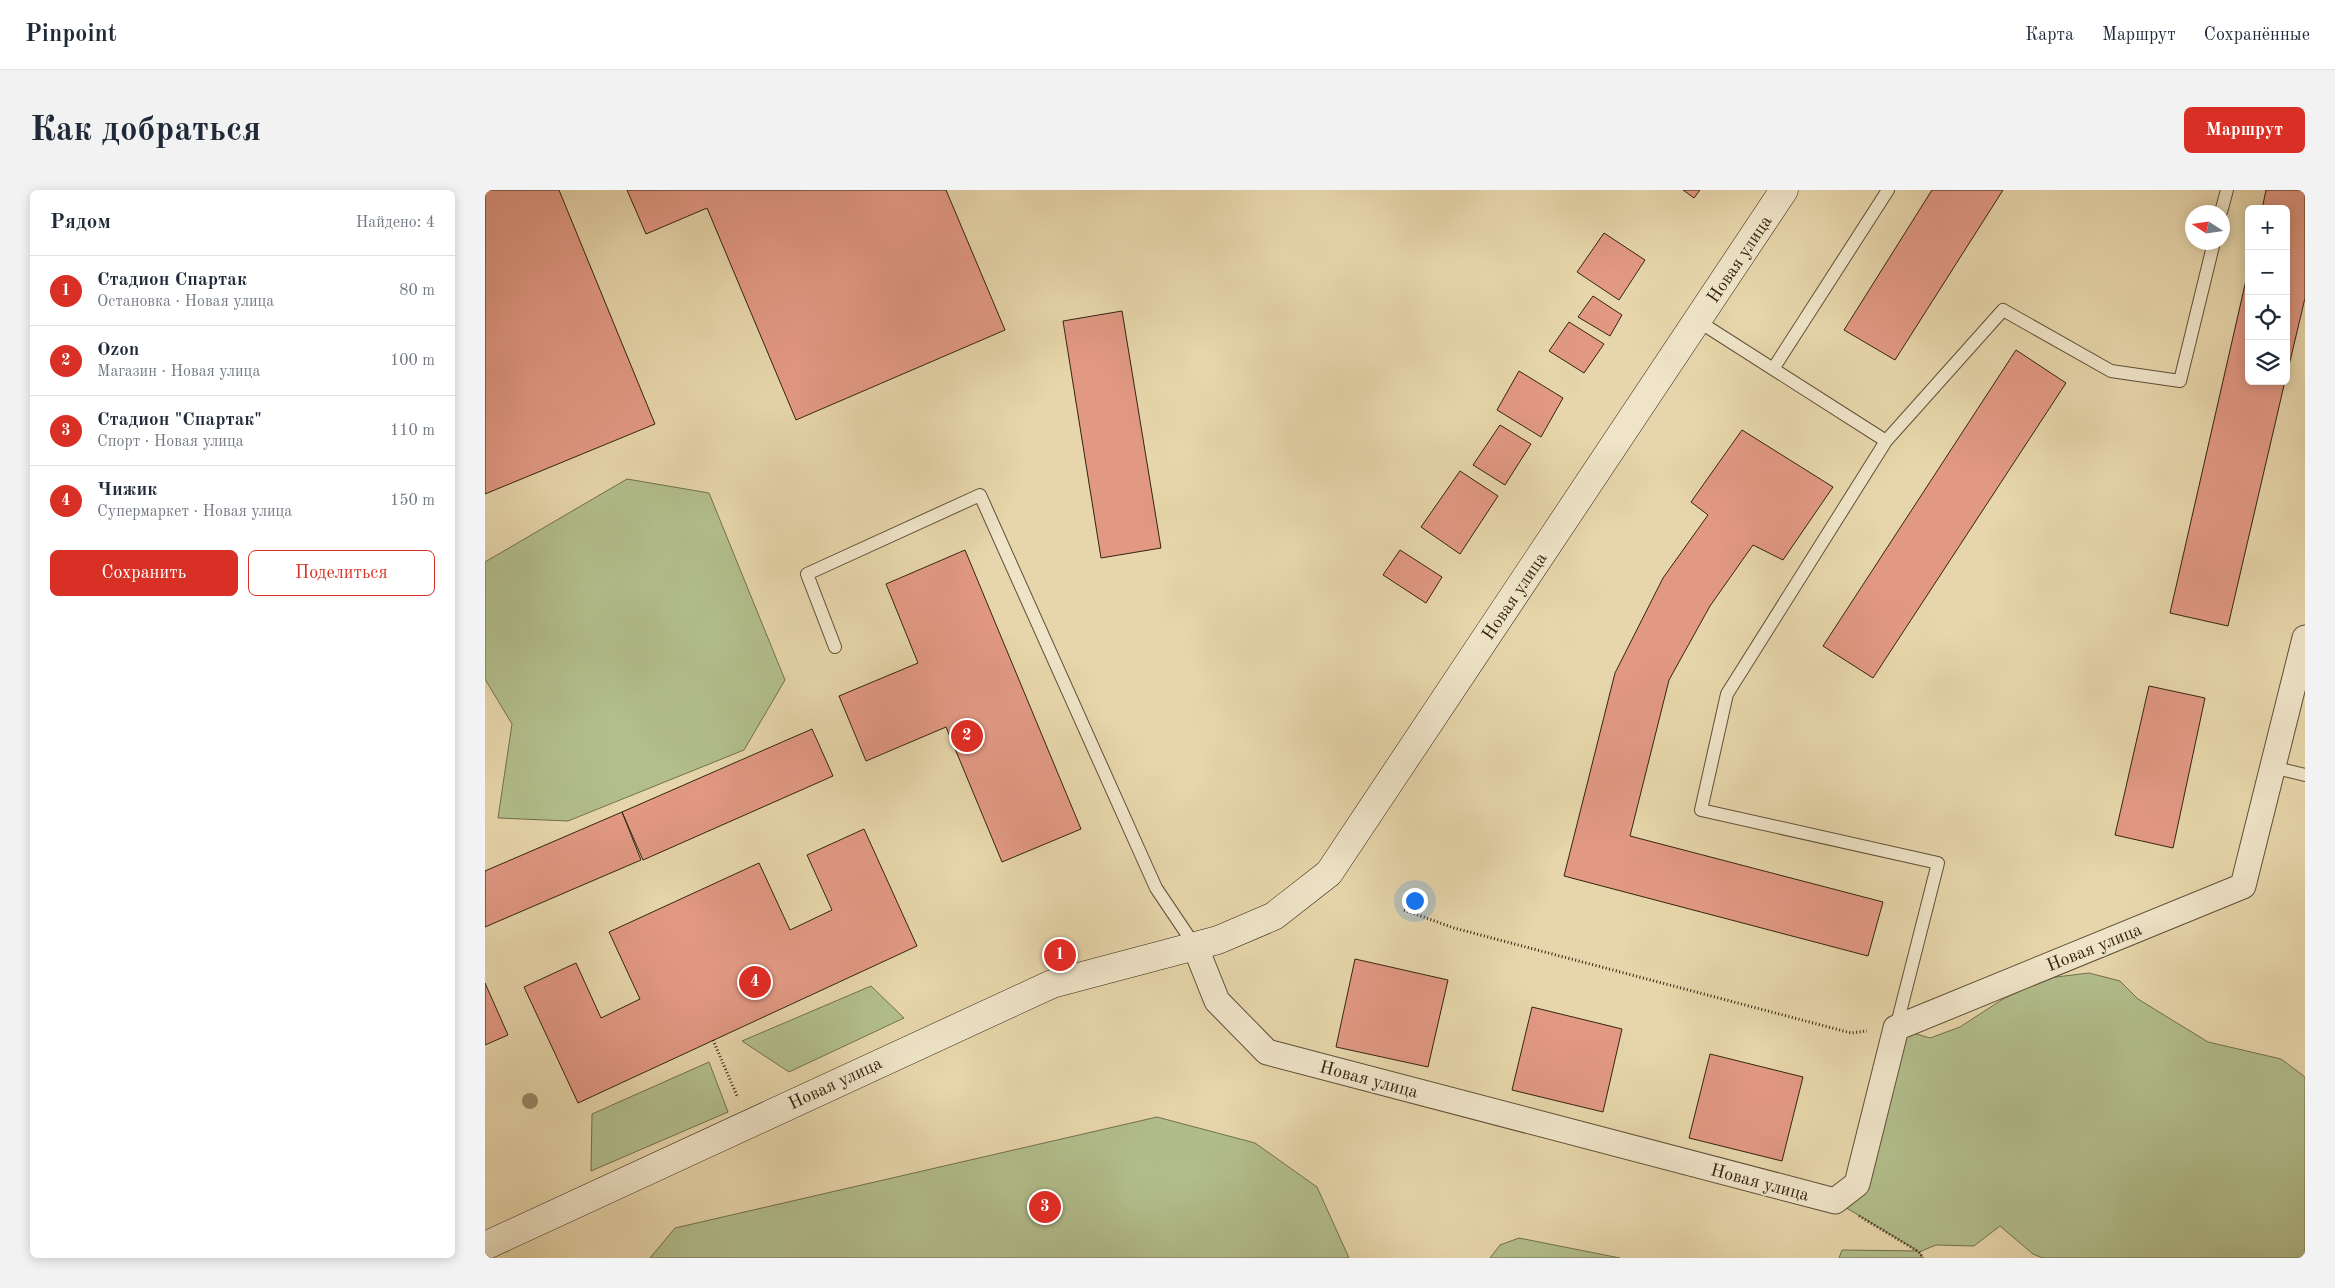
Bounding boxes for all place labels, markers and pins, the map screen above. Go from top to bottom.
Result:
pin: 2 [951,717,983,755]
pin: 1 [1044,936,1076,974]
pin: 4 [739,963,771,1001]
pin: 3 [1029,1188,1061,1226]

